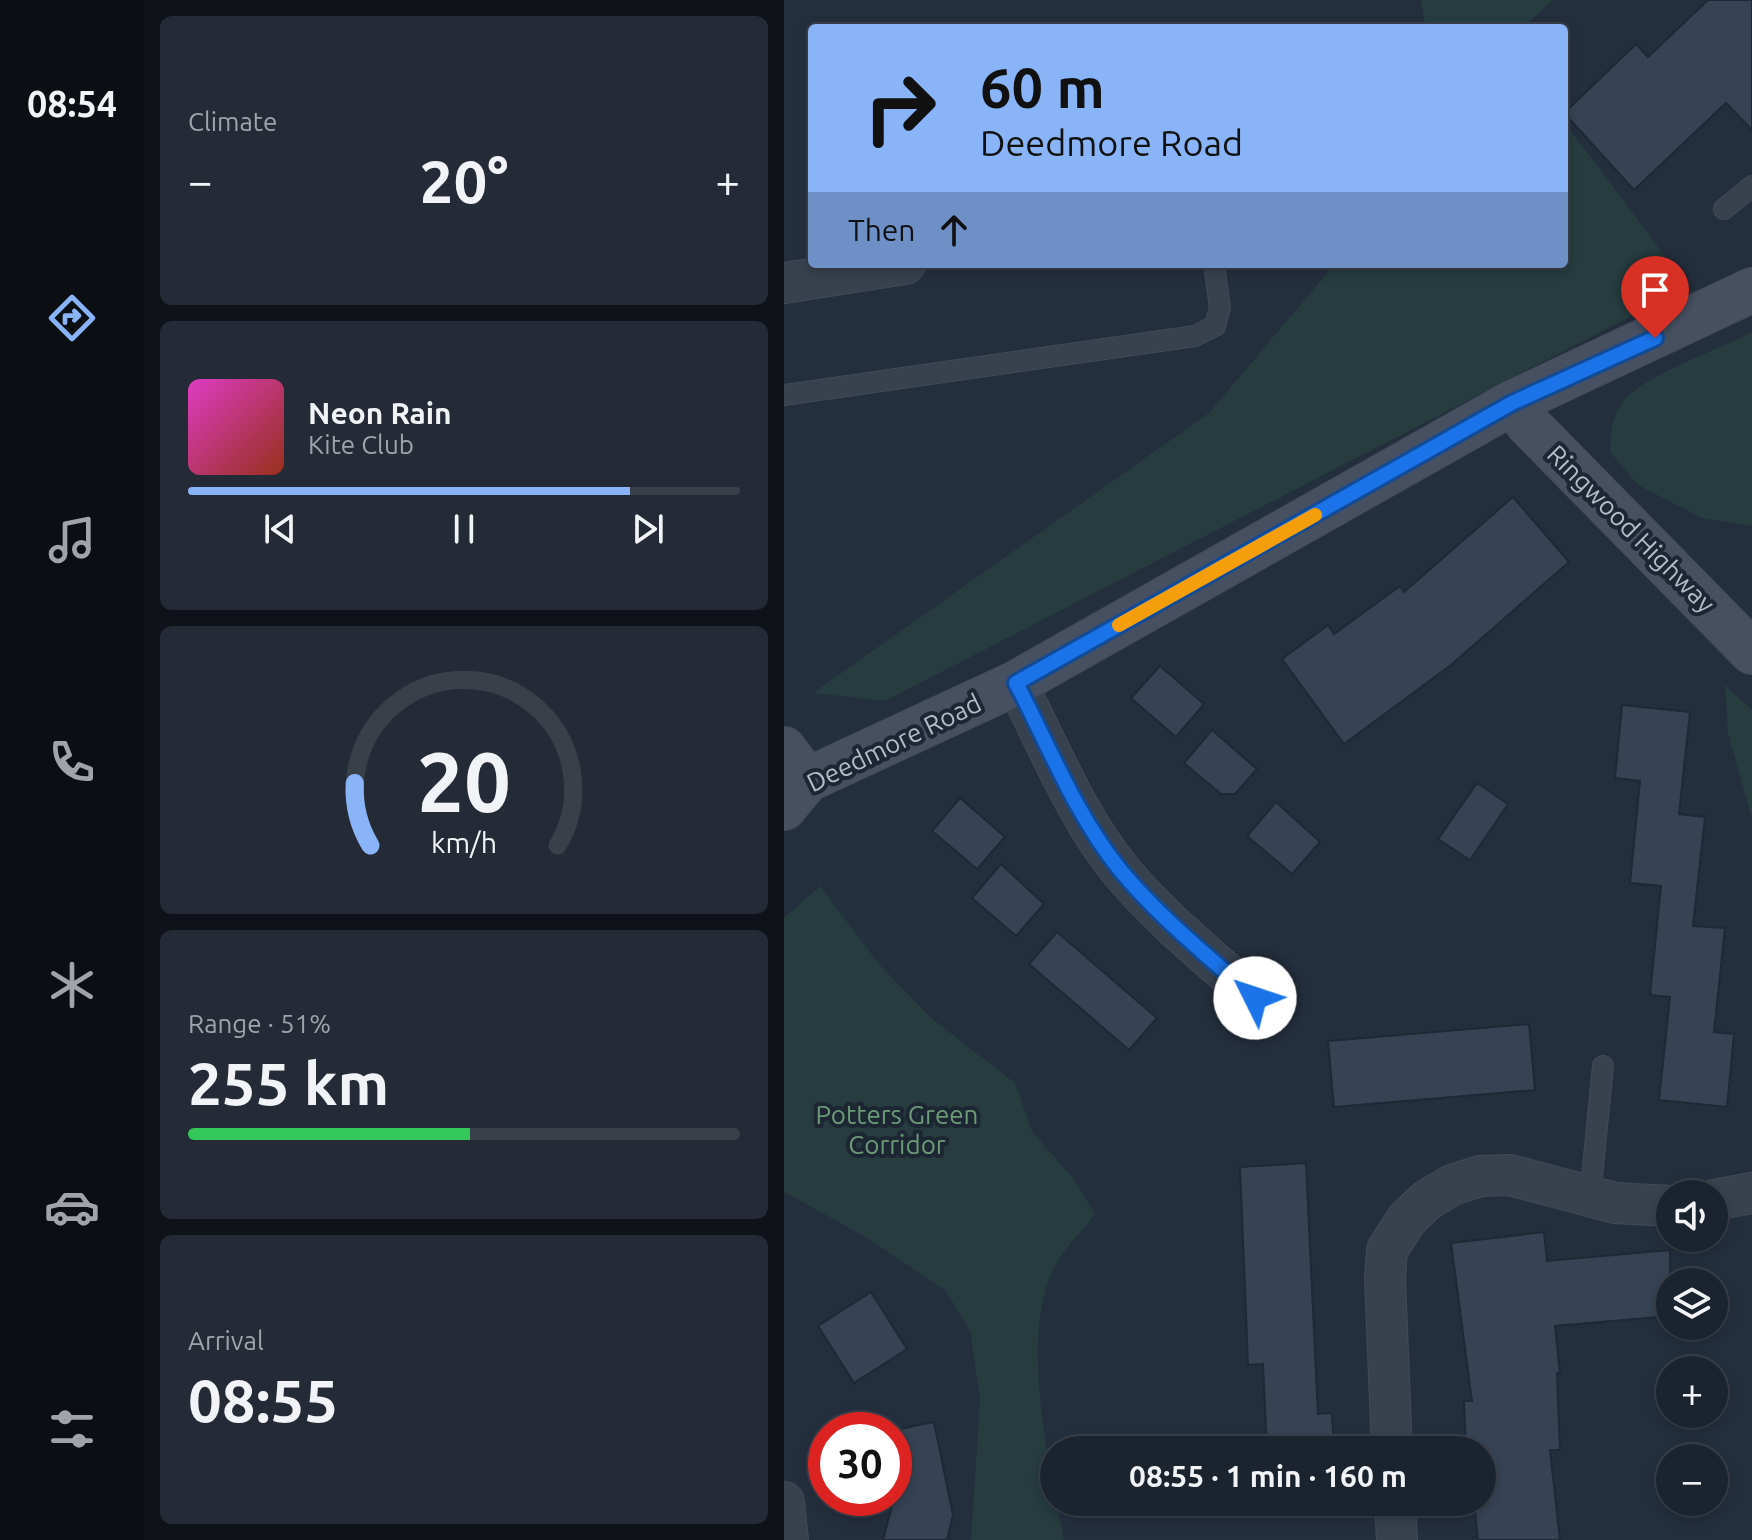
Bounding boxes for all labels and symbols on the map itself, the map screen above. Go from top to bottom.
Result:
pin [1621,256,1689,338]
street label: Ringwood Highway [1542,439,1721,618]
street label: Deedmore Road [802,688,986,797]
position arrow [1213,956,1297,1040]
park label: Potters Green Corridor [816,1100,978,1159]
speed limit sign: 30 [808,1412,912,1516]

